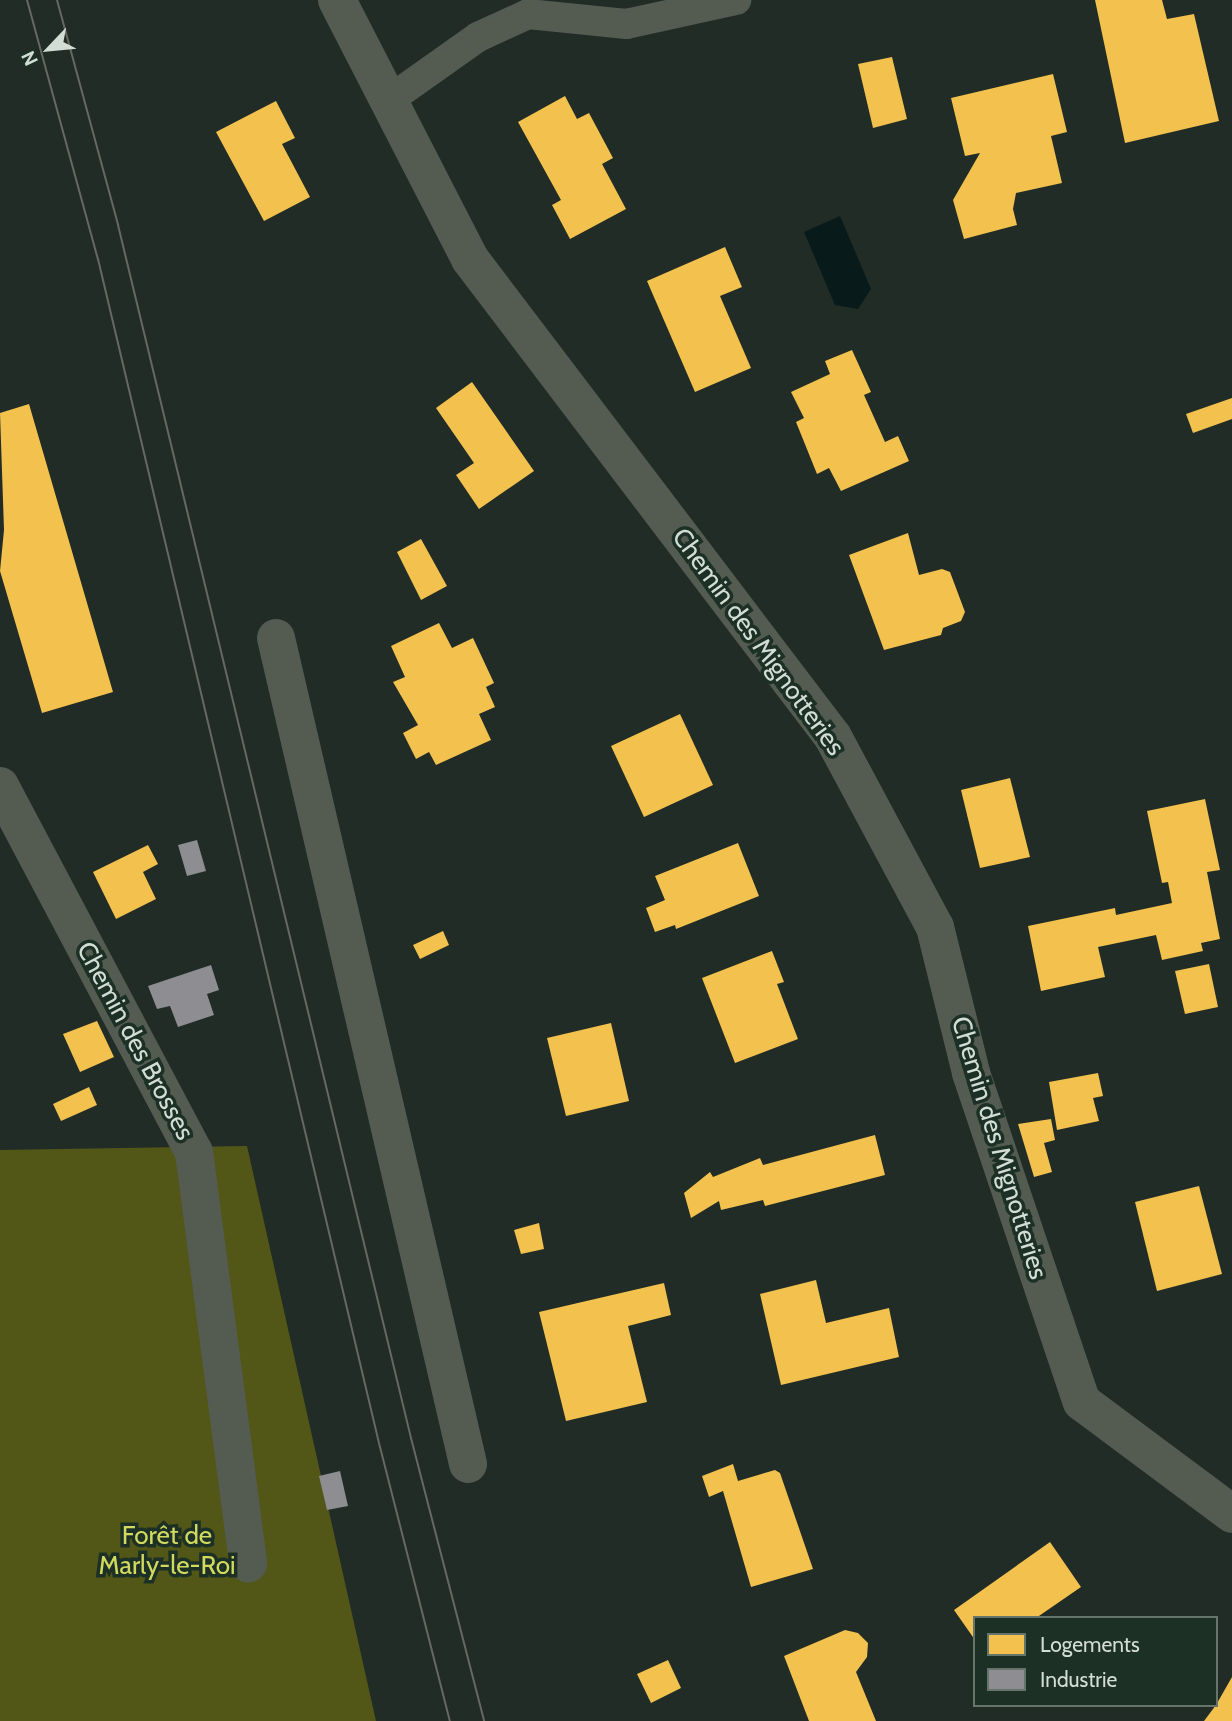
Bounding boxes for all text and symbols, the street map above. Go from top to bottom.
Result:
north arrow [14,14,84,84]
text: N [16,47,43,70]
street label: Chemin des Mignotteries [665,522,851,762]
street label: Chemin des Brosses [70,937,200,1145]
street label: Chemin des Mignotteries [944,1013,1054,1283]
park label: Forêt de Marly-le-Roi [98,1520,236,1582]
legend [973,1616,1218,1707]
text: Logements [1040,1632,1140,1657]
text: Industrie [1040,1667,1117,1692]

